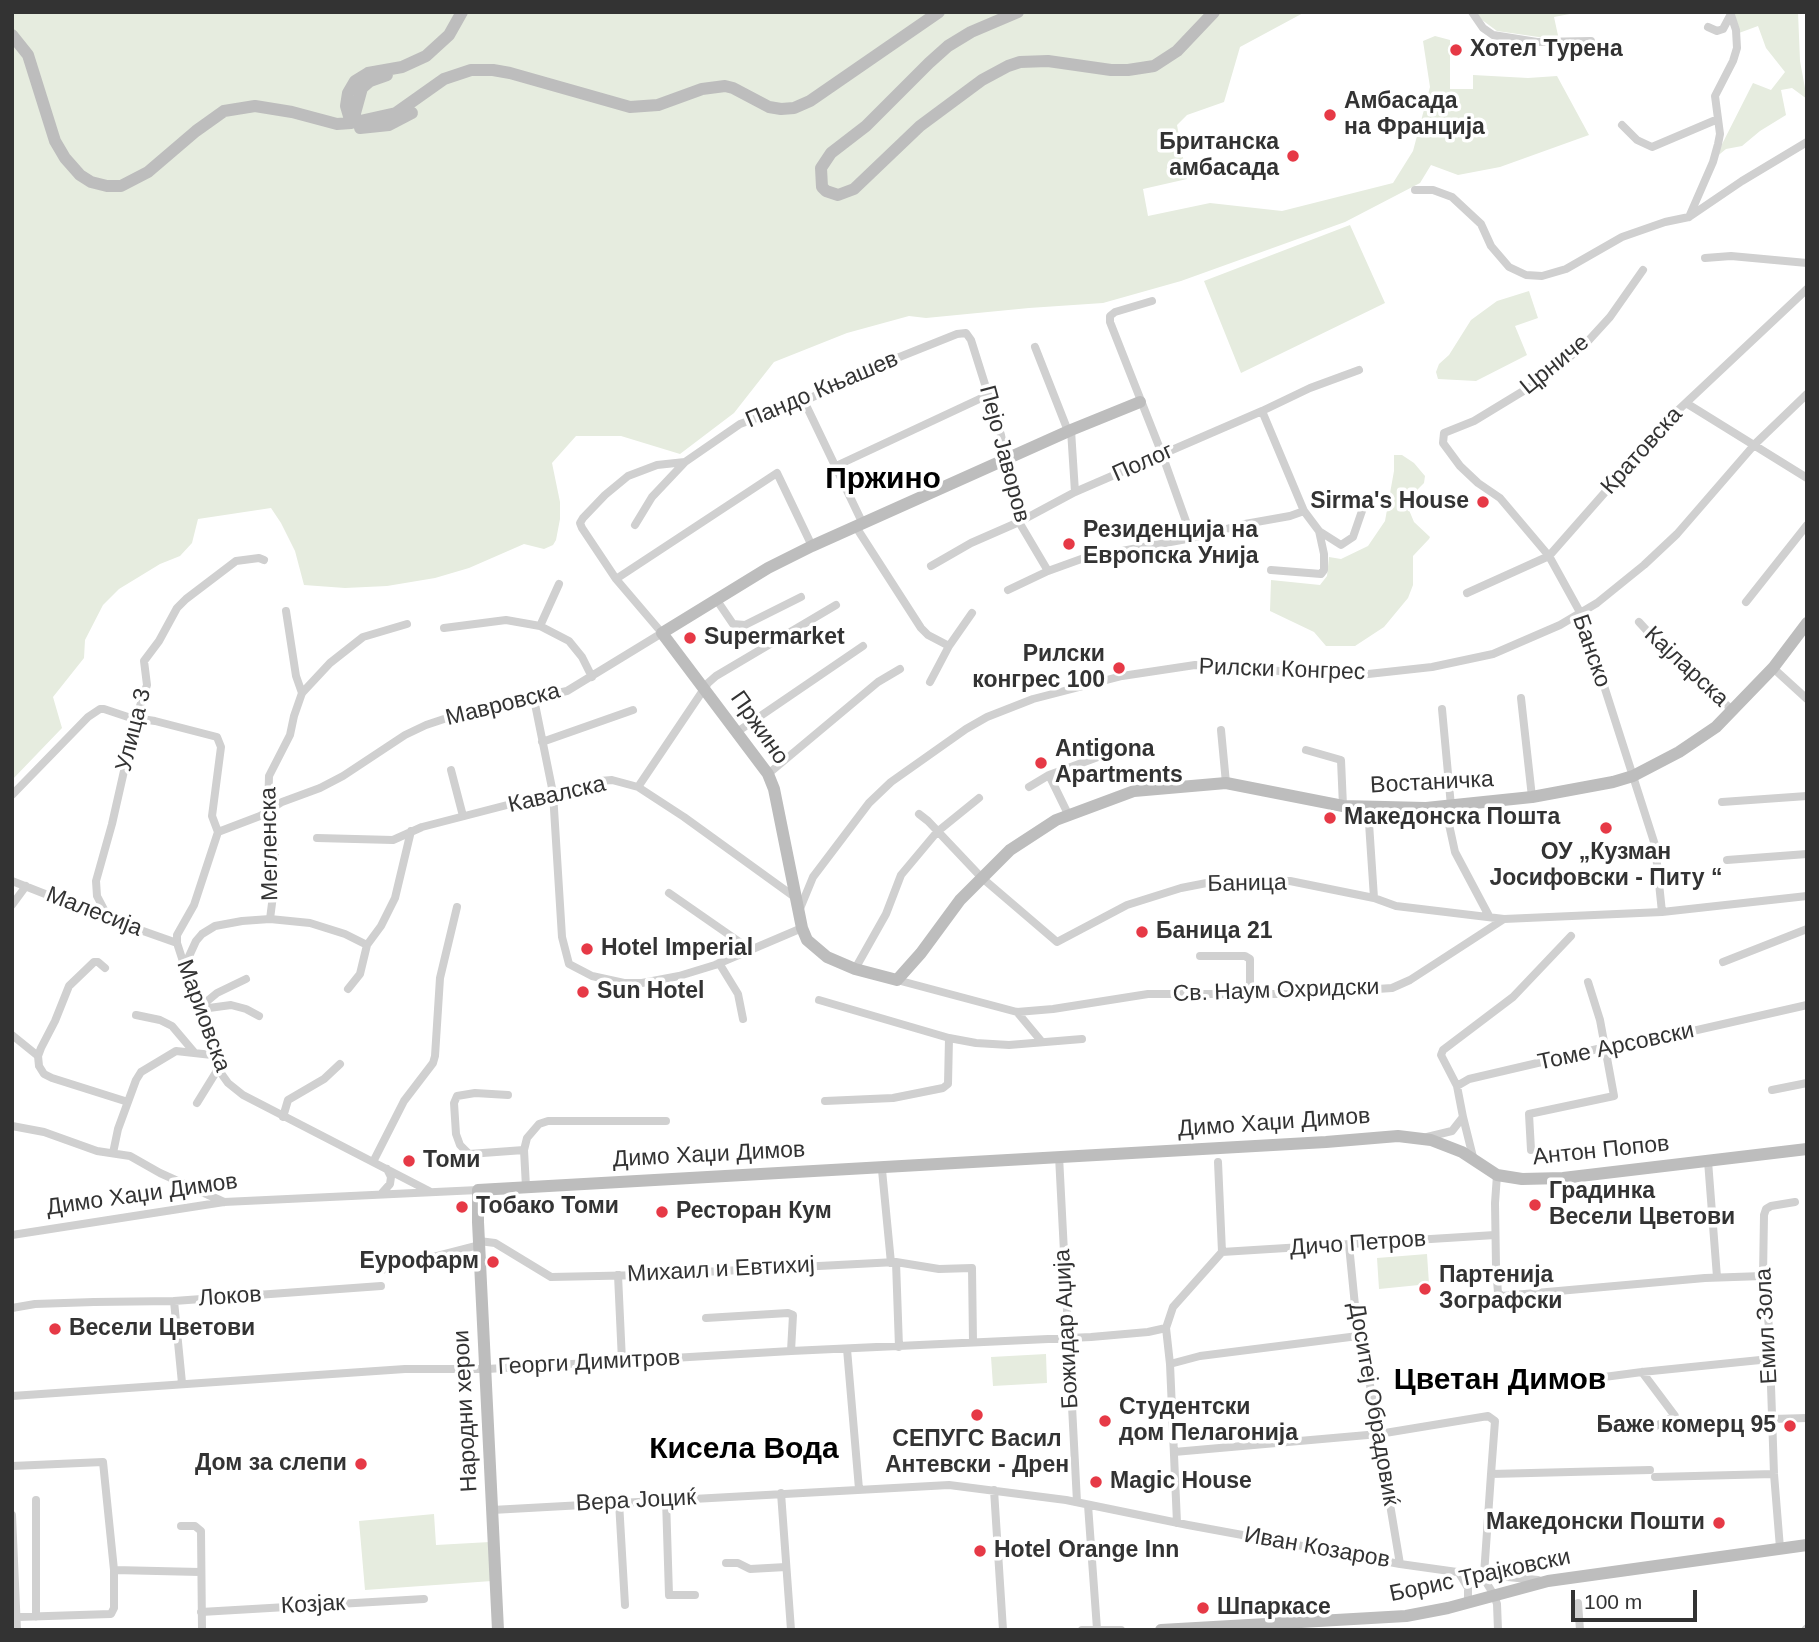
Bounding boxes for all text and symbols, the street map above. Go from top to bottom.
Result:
place label: Хотел Турена [1470,36,1623,64]
marker: Хотел Турена [1448,42,1464,58]
place label: Амбасада на Франција [1344,88,1485,142]
marker: Амбасада на Франција [1322,107,1338,123]
place label: Британска амбасада [1159,129,1279,183]
marker: Британска амбасада [1285,148,1301,164]
street label: Црниче [1515,329,1595,401]
street label: Пандо Књашев [742,345,902,435]
street label: Пејо Јаворов [972,383,1036,525]
street label: Кратовска [1595,402,1689,500]
street label: Полог [1108,437,1178,489]
district label: Пржино [825,462,941,498]
place label: Sirma's House [1310,488,1469,516]
marker: Sirma's House [1475,494,1491,510]
place label: Резиденција на Европска Унија [1083,517,1259,571]
marker: Резиденција на Европска Унија [1061,536,1077,552]
street label: Банско [1566,611,1616,691]
street label: Кајларска [1638,621,1734,713]
place label: Supermarket [704,624,845,652]
marker: Supermarket [682,630,698,646]
place label: Рилски конгрес 100 [972,641,1105,695]
street label: Рилски Конгрес [1198,653,1366,687]
marker: Рилски конгрес 100 [1111,660,1127,676]
street label: Мавровска [443,677,563,733]
street label: Улица 3 [110,686,158,774]
street label: Пржино [724,686,794,770]
place label: Antigona Apartments [1055,736,1183,790]
marker: Antigona Apartments [1033,755,1049,771]
street label: Востаничка [1370,766,1494,800]
street label: Кавалска [506,770,608,820]
street label: Мегленска [255,787,285,901]
place label: Македонска Пошта [1344,804,1560,832]
marker: Македонска Пошта [1322,810,1338,826]
marker: ОУ „Кузман Јосифовски - Питу “ [1598,820,1614,836]
place label: ОУ „Кузман Јосифовски - Питу “ [1490,839,1722,893]
street label: Баница [1207,870,1287,898]
street label: Малесија [42,881,146,943]
place label: Баница 21 [1156,918,1273,946]
marker: Баница 21 [1134,924,1150,940]
place label: Hotel Imperial [601,935,753,963]
marker: Hotel Imperial [579,941,595,957]
street label: Мариовска [170,956,236,1076]
street label: Св. Наум Охридски [1172,974,1380,1008]
place label: Sun Hotel [597,978,704,1006]
marker: Sun Hotel [575,984,591,1000]
street label: Томе Арсовски [1535,1017,1697,1077]
street label: Димо Хаџи Димов [1177,1103,1371,1143]
street label: Антон Попов [1531,1130,1671,1172]
street label: Димо Хаџи Димов [612,1136,806,1174]
place label: Томи [423,1147,480,1175]
marker: Томи [401,1153,417,1169]
street label: Димо Хаџи Димов [45,1168,239,1222]
place label: Градинка Весели Цветови [1549,1178,1735,1232]
place label: Тобако Томи [476,1193,619,1221]
marker: Градинка Весели Цветови [1527,1197,1543,1213]
place label: Ресторан Кум [676,1198,832,1226]
marker: Тобако Томи [454,1199,470,1215]
marker: Ресторан Кум [654,1204,670,1220]
street label: Дичо Петров [1289,1225,1427,1263]
place label: Еурофарм [359,1248,479,1276]
street label: Божидар Аџија [1049,1248,1085,1410]
street label: Михаил и Евтихиј [626,1251,816,1289]
marker: Еурофарм [485,1254,501,1270]
place label: Партенија Зографски [1439,1262,1562,1316]
street label: Емил Зола [1750,1267,1784,1385]
street label: Локов [198,1281,262,1313]
marker: Партенија Зографски [1417,1281,1433,1297]
street label: Доситеј Обрадовиќ [1342,1300,1404,1508]
place label: Весели Цветови [69,1315,255,1343]
marker: Весели Цветови [47,1321,63,1337]
street label: Народни херои [448,1329,484,1493]
street label: Георги Димитров [497,1344,681,1382]
district label: Цветан Димов [1394,1363,1606,1399]
place label: Студентски дом Пелагонија [1119,1394,1298,1448]
marker: СЕПУГС Васил Антевски - Дрен [969,1407,985,1423]
place label: Баже комерц 95 [1597,1412,1776,1440]
marker: Студентски дом Пелагонија [1097,1413,1113,1429]
marker: Баже комерц 95 [1782,1418,1798,1434]
place label: СЕПУГС Васил Антевски - Дрен [885,1426,1069,1480]
district label: Кисела Вода [649,1432,839,1468]
place label: Дом за слепи [195,1450,347,1478]
marker: Дом за слепи [353,1456,369,1472]
place label: Magic House [1110,1468,1252,1496]
marker: Magic House [1088,1474,1104,1490]
street label: Вера Јоциќ [575,1484,697,1518]
place label: Македонски Пошти [1486,1509,1705,1537]
marker: Македонски Пошти [1711,1515,1727,1531]
street label: Иван Козаров [1242,1522,1392,1574]
place label: Hotel Orange Inn [994,1537,1179,1565]
marker: Hotel Orange Inn [972,1543,988,1559]
street label: Борис Трајковски [1387,1543,1573,1609]
scale bar [1574,1576,1700,1620]
street label: Козјак [280,1590,346,1620]
text: 100 m [1584,1590,1642,1613]
place label: Шпаркасе [1217,1594,1331,1622]
marker: Шпаркасе [1195,1600,1211,1616]

